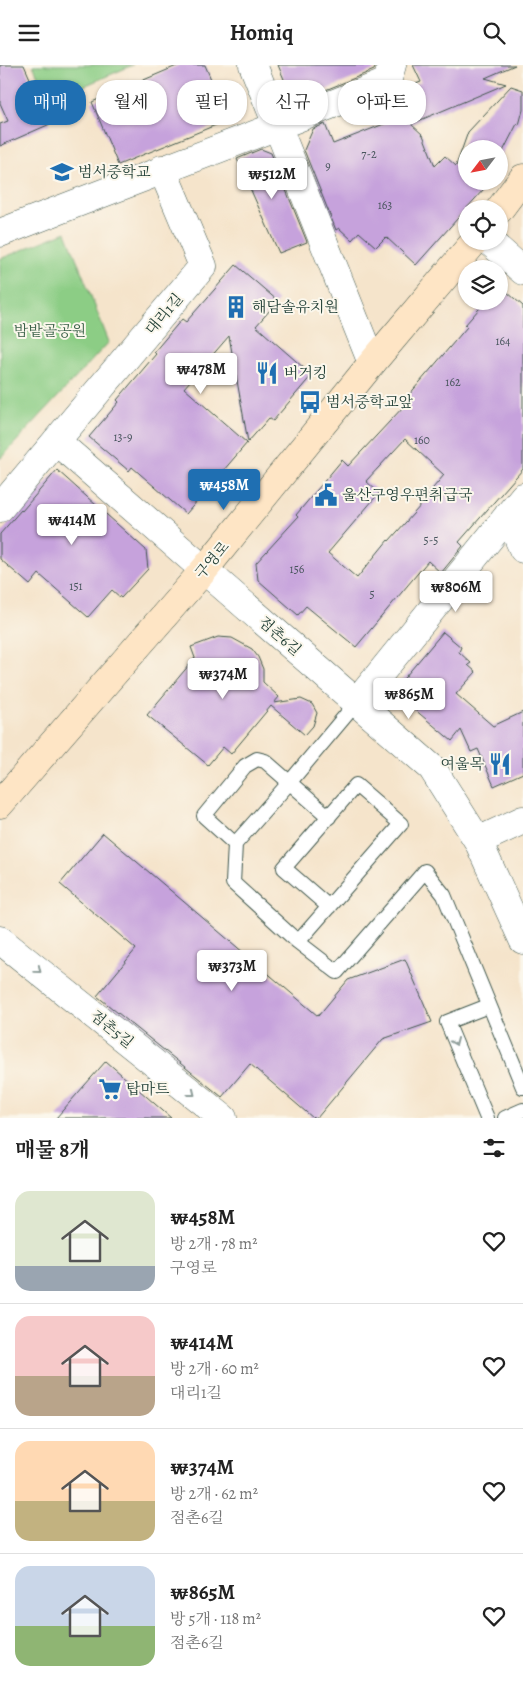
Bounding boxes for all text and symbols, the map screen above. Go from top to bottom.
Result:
text: Homiq [230,18,293,48]
icon: menu [15,19,43,47]
icon: search [480,19,508,47]
chip: 매매 [15,80,86,125]
chip: 월세 [96,80,167,125]
chip: 필터 [177,80,247,125]
chip: 신규 [257,80,328,125]
chip: 아파트 [338,80,426,125]
north arrow [458,140,508,190]
map controls [458,140,508,310]
house number: 7-2 [361,146,377,162]
pin: ₩512M [237,157,307,200]
house number: 9 [325,158,331,174]
school or university icon: 범서중학교 [49,159,75,185]
place label: 범서중학교 [78,162,151,182]
text: ₩512M [248,163,296,185]
house number: 163 [378,197,392,213]
button: locate [458,200,508,250]
button: layers [458,260,508,310]
street label: 대리1길 [141,289,187,339]
building icon: 해담솔유치원 [223,294,249,320]
place label: 해담솔유치원 [252,297,339,317]
park label: 밤밭골공원 [14,321,86,341]
house number: 164 [495,333,511,349]
pin: ₩478M [166,353,236,395]
text: ₩478M [176,358,226,380]
restaurant icon: 버거킹 [254,360,280,386]
place label: 버거킹 [284,363,327,383]
house number: 162 [445,374,461,390]
bus stop icon: 범서중학교앞 [297,389,323,415]
place label: 범서중학교앞 [326,392,413,412]
house number: 13-9 [113,429,133,445]
house number: 160 [414,432,430,448]
pin: ₩458M [189,469,259,511]
text: ₩458M [199,474,249,496]
public building icon: 울산구영우편취급국 [313,482,339,508]
place label: 울산구영우편취급국 [342,485,473,505]
pin: ₩414M [37,503,107,546]
text: ₩414M [48,509,96,531]
house number: 5-5 [424,532,438,548]
street label: 구영로 [190,537,234,583]
house number: 156 [290,561,305,577]
pin: ₩806M [421,571,491,613]
text: ₩806M [431,576,481,598]
house number: 151 [69,578,83,594]
house number: 5 [369,586,375,602]
street label: 점촌6길 [254,612,306,660]
pin: ₩374M [188,657,258,700]
text: ₩374M [199,663,247,685]
pin: ₩865M [374,677,444,720]
text: ₩865M [384,683,434,705]
restaurant icon: 여울목 [487,751,513,777]
place label: 여울목 [441,754,484,774]
pin: ₩373M [197,949,267,992]
text: ₩373M [208,955,256,977]
one-way arrow [32,965,41,973]
street label: 점촌5길 [86,1006,138,1052]
one-way arrow [449,1037,459,1046]
supermarket icon: 탑마트 [97,1076,123,1102]
place label: 탑마트 [126,1079,170,1099]
one-way arrow [187,1088,196,1097]
icon: filters [480,1134,508,1162]
text: 매물 8개 [15,1136,90,1164]
text: ₩458M [170,1203,235,1231]
icon: home [55,1211,115,1271]
icon: heart [480,1227,508,1255]
text: 방 2개 · 78 m² [170,1233,257,1255]
text: 구영로 [170,1257,216,1279]
text: ₩414M [170,1328,234,1356]
icon: home [55,1336,115,1396]
icon: heart [480,1352,508,1380]
text: 방 2개 · 60 m² [170,1358,259,1380]
text: 대리1길 [170,1382,222,1404]
text: ₩374M [170,1453,234,1481]
icon: home [55,1461,115,1521]
icon: heart [480,1477,508,1505]
text: 방 2개 · 62 m² [170,1483,258,1505]
text: 점촌6길 [170,1507,224,1529]
text: ₩865M [170,1578,235,1606]
icon: home [55,1586,115,1646]
icon: heart [480,1602,508,1630]
text: 방 5개 · 118 m² [170,1608,261,1630]
text: 점촌6길 [170,1632,224,1654]

